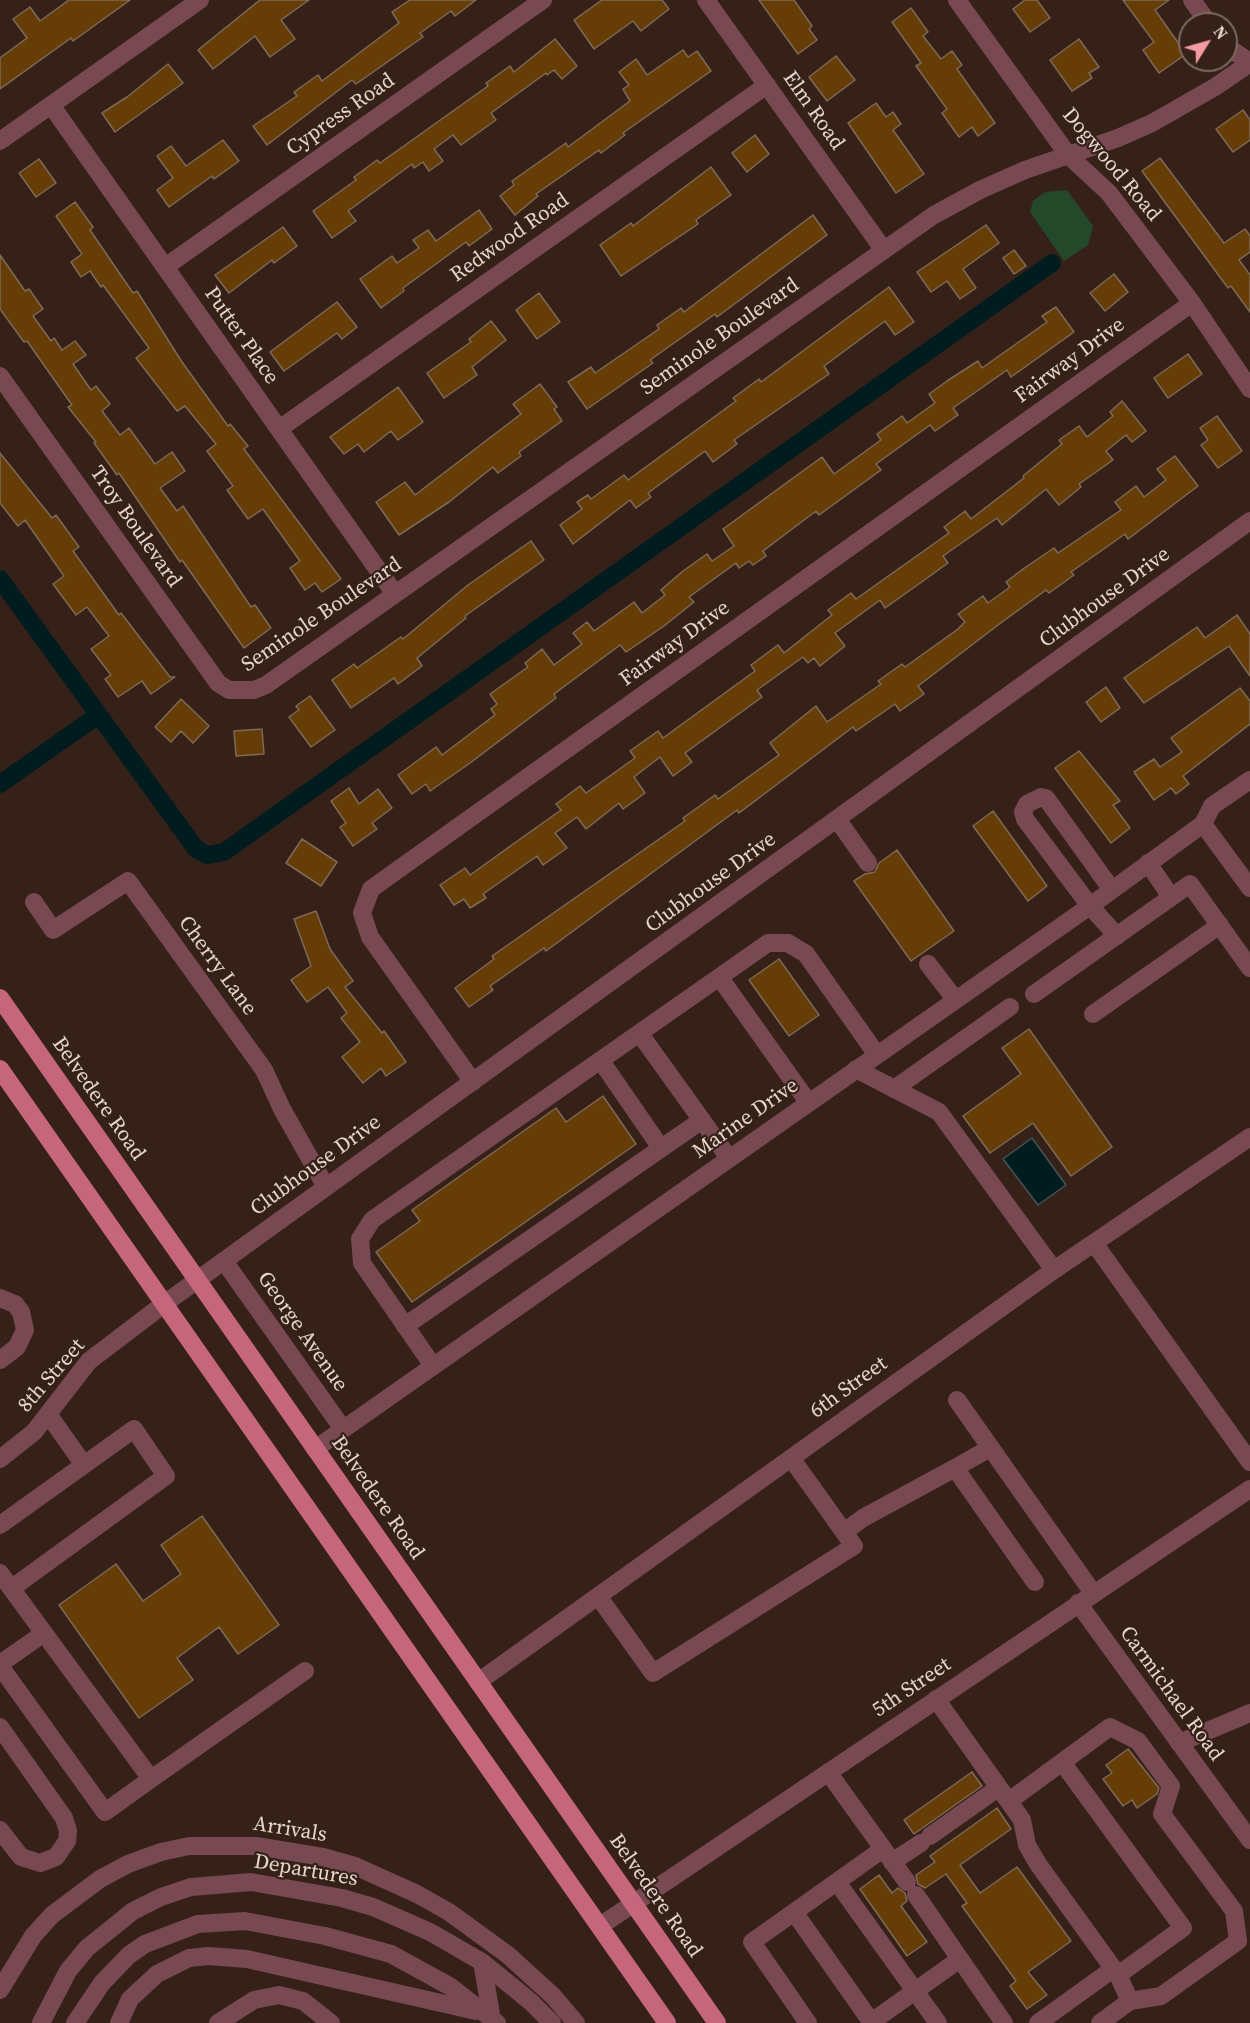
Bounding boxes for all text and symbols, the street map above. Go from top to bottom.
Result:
north arrow [1178,12,1238,72]
text: N [1208,21,1233,44]
street label: Elm Road [777,67,849,155]
street label: Cypress Road [282,68,400,162]
street label: Dogwood Road [1056,103,1166,227]
street label: Redwood Road [446,188,574,288]
street label: Seminole Boulevard [636,273,804,401]
street label: Putter Place [198,282,284,390]
street label: Fairway Drive [1010,313,1130,409]
street label: Troy Boulevard [84,461,186,593]
street label: Clubhouse Drive [1035,542,1175,654]
street label: Seminole Boulevard [237,552,407,678]
street label: Fairway Drive [615,596,735,692]
street label: Clubhouse Drive [641,827,781,939]
street label: Cherry Lane [172,911,262,1021]
street label: Belvedere Road [46,1032,150,1166]
street label: Marine Drive [688,1073,804,1165]
street label: Clubhouse Drive [246,1110,386,1222]
street label: George Avenue [251,1267,353,1397]
street label: 8th Street [13,1334,91,1418]
street label: 6th Street [806,1352,892,1424]
street label: Belvedere Road [325,1431,429,1565]
street label: Carmichael Road [1114,1622,1228,1766]
street label: 5th Street [868,1653,956,1723]
street label: Arrivals [251,1812,329,1848]
street label: Belvedere Road [603,1829,707,1963]
street label: Departures [252,1849,360,1893]

